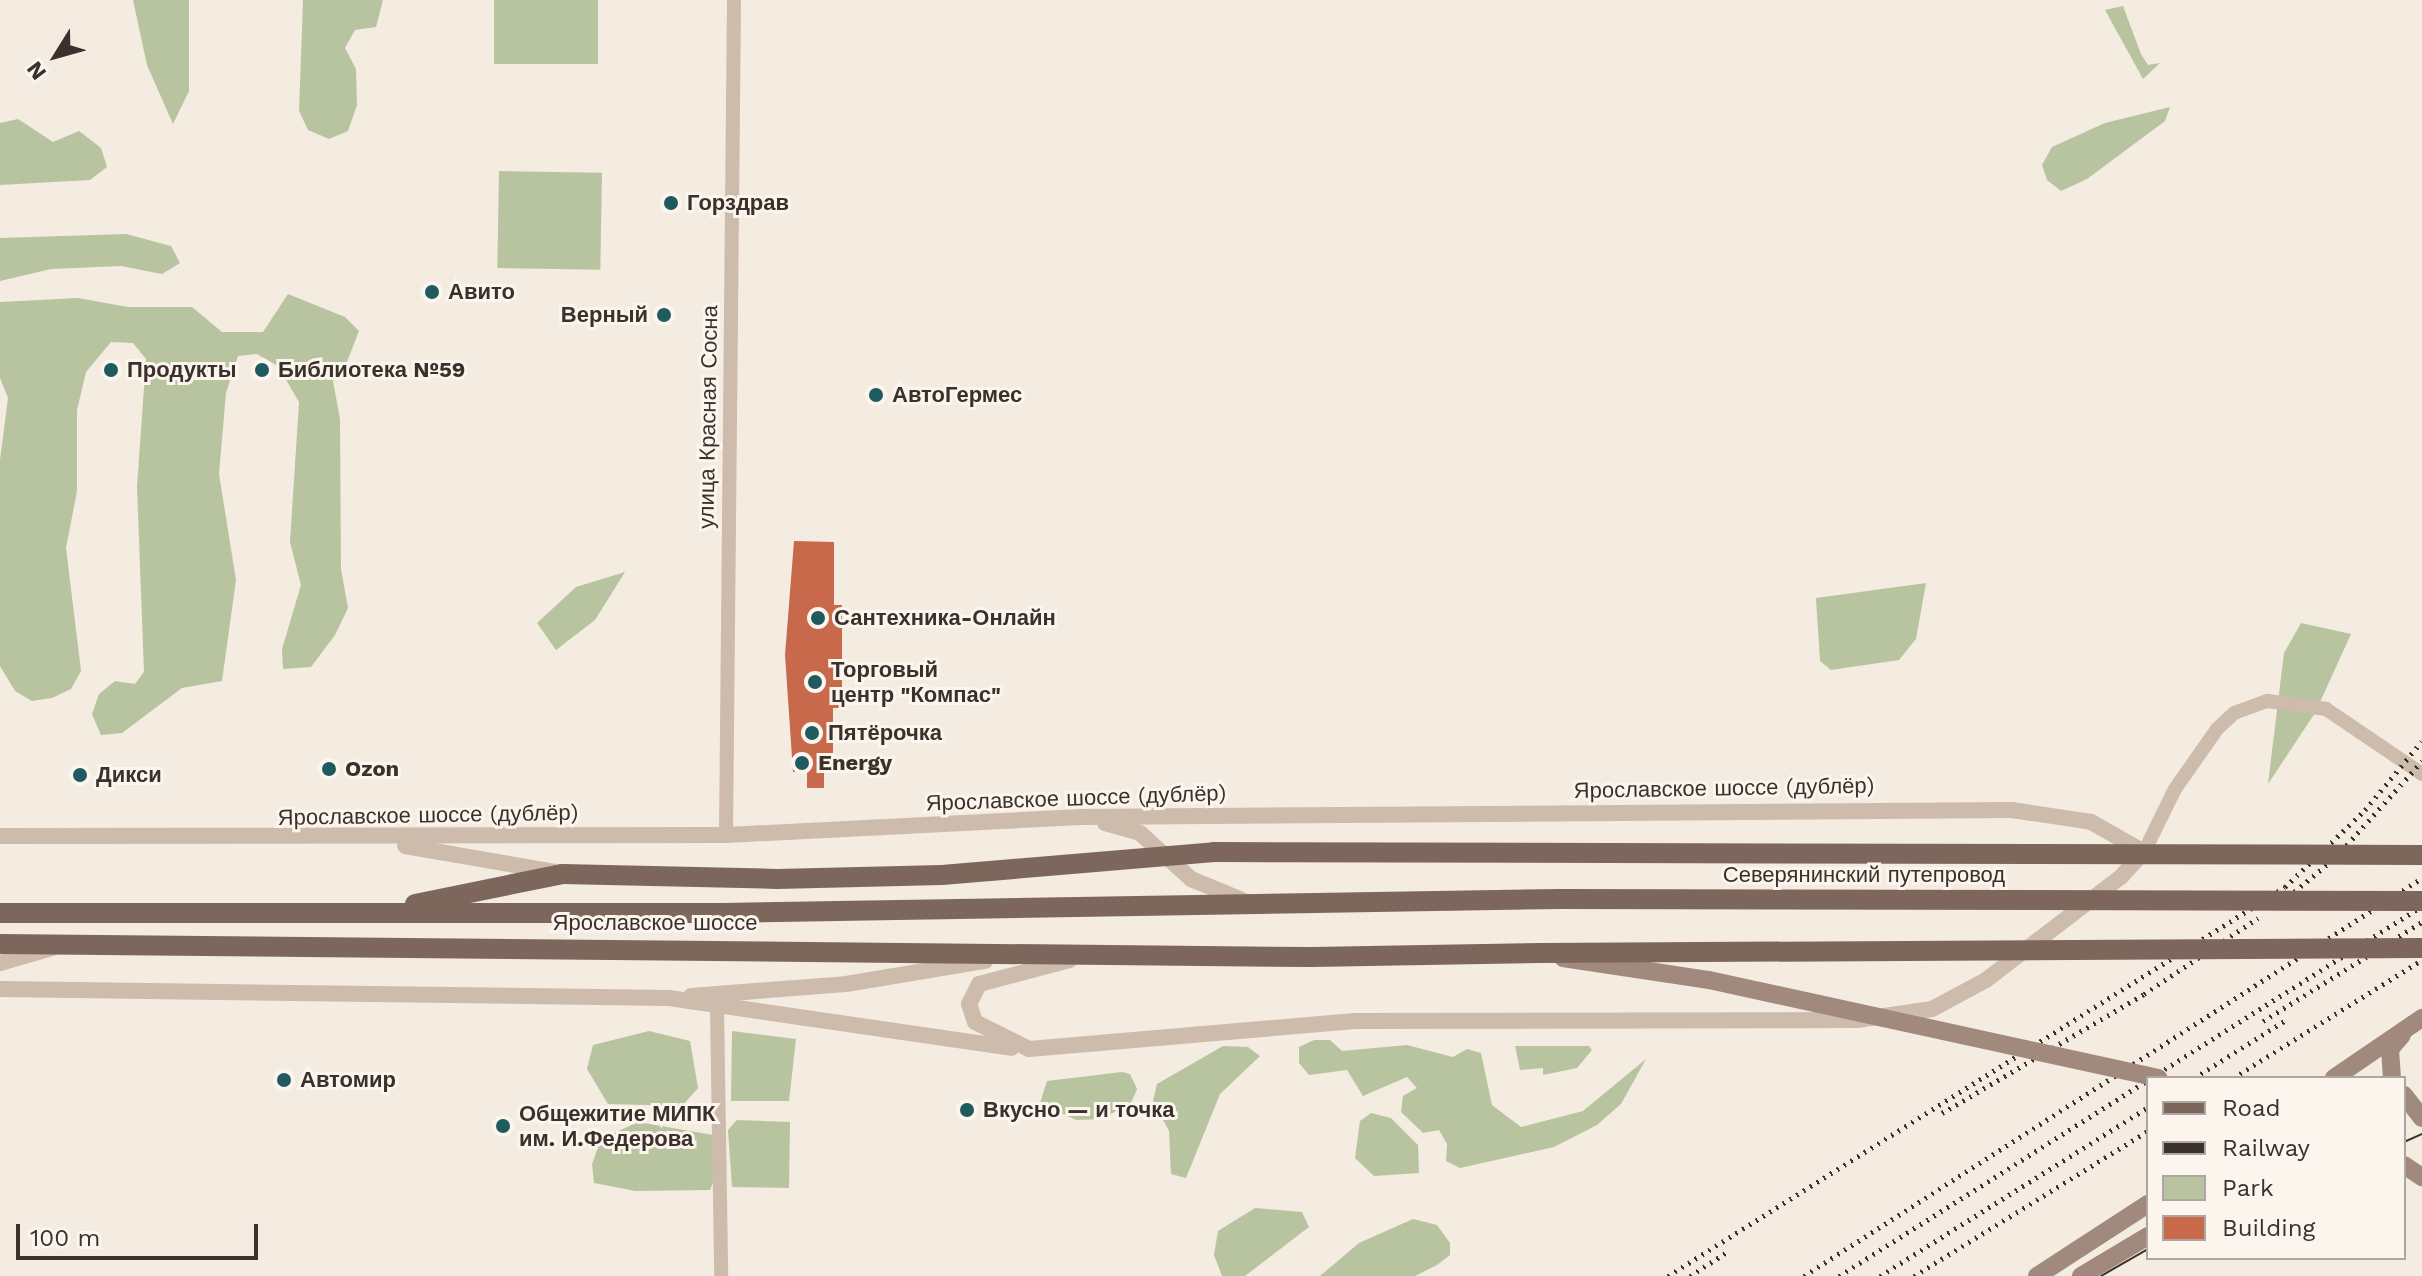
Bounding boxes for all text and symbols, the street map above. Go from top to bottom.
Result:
north arrow [16,16,96,96]
text: N [22,57,51,85]
place label: Горздрав [687,190,789,216]
marker: Горздрав [662,194,680,212]
place label: Авито [448,279,515,305]
marker: Авито [423,283,441,301]
place label: Верный [561,302,648,328]
street label: улица Красная Сосна [693,305,723,529]
marker: Верный [655,306,673,324]
place label: Продукты [127,357,236,383]
place label: Библиотека №59 [278,357,465,383]
marker: Продукты [102,361,120,379]
marker: Библиотека №59 [253,361,271,379]
place label: АвтоГермес [892,382,1022,408]
marker: АвтоГермес [867,386,885,404]
place label: Сантехника-Онлайн [834,605,1056,631]
marker: Сантехника-Онлайн [809,609,827,627]
place label: Торговый центр "Компас" [831,656,1001,708]
marker: Торговый центр "Компас" [806,673,824,691]
place label: Пятёрочка [828,720,942,746]
marker: Пятёрочка [803,724,821,742]
place label: Energy [818,750,892,776]
marker: Energy [793,754,811,772]
place label: Ozon [345,756,399,782]
marker: Ozon [320,760,338,778]
place label: Дикси [96,762,162,788]
marker: Дикси [71,766,89,784]
street label: Ярославское шоссе (дублёр) [1573,772,1875,804]
street label: Ярославское шоссе (дублёр) [925,780,1227,816]
street label: Ярославское шоссе (дублёр) [277,799,579,831]
street label: Северянинский путепровод [1723,862,2005,888]
street label: Ярославское шоссе [553,910,757,936]
place label: Автомир [300,1067,396,1093]
marker: Автомир [275,1071,293,1089]
legend [2146,1076,2406,1260]
text: Road [2222,1094,2281,1122]
place label: Вкусно — и точка [983,1097,1174,1123]
place label: Общежитие МИПК им. И.Федерова [519,1100,716,1152]
marker: Вкусно — и точка [958,1101,976,1119]
marker: Общежитие МИПК им. И.Федерова [494,1117,512,1135]
text: Railway [2222,1134,2310,1162]
text: Park [2222,1174,2274,1202]
scale bar [20,1208,262,1258]
text: Building [2222,1214,2315,1242]
text: 100 m [30,1224,100,1252]

